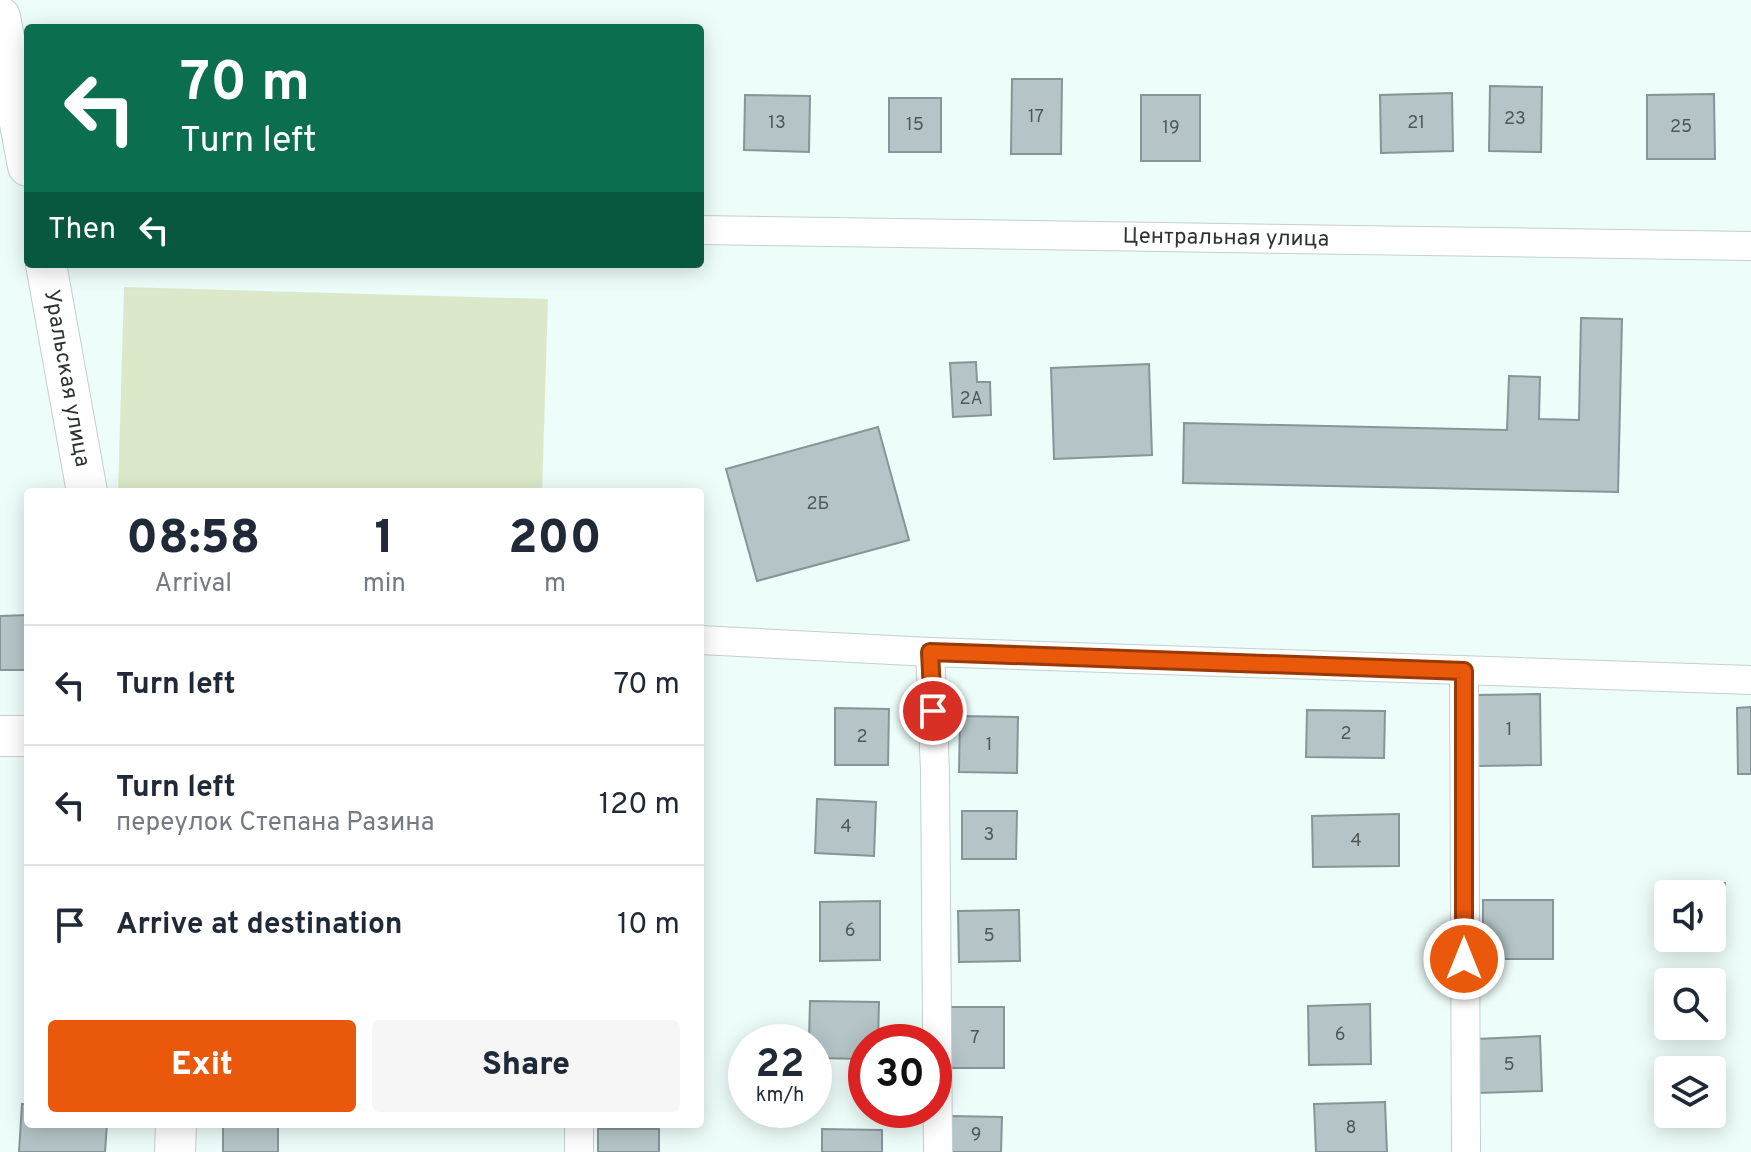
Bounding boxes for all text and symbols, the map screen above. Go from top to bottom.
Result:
text: 70 m [180,50,310,120]
icon: left [48,56,152,160]
house number: 17 [1028,106,1044,129]
house number: 23 [1504,108,1526,131]
house number: 13 [768,112,786,135]
house number: 21 [1407,112,1425,135]
house number: 15 [906,114,924,137]
house number: 25 [1670,116,1692,139]
house number: 19 [1162,117,1180,140]
text: Turn left [180,119,317,165]
icon: left [132,208,176,252]
text: Then [48,212,116,249]
street label: Центральная улица [1123,223,1329,253]
street label: Уральская улица [37,287,96,469]
house number: 2А [959,388,983,411]
house number: 2Б [807,493,829,516]
text: 08:58 [126,510,260,570]
text: 1 [374,510,394,570]
text: 200 [508,510,602,570]
text: Arrival [155,568,232,601]
text: min [363,568,406,601]
text: m [544,568,566,601]
icon: left [48,663,92,707]
text: Turn left [116,667,236,704]
text: 70 m [614,667,680,704]
pin [899,677,967,745]
icon: arrive [911,689,955,733]
house number: 1 [1506,719,1512,742]
house number: 2 [1340,723,1352,746]
house number: 2 [856,726,868,749]
house number: 1 [986,734,992,757]
text: Turn left [116,770,236,807]
icon: left [48,783,92,827]
text: 120 m [599,787,680,824]
text: переулок Степана Разина [116,807,434,840]
house number: 4 [840,816,852,839]
house number: 3 [984,824,994,847]
house number: 4 [1350,830,1362,853]
map controls [1654,880,1726,1128]
button: sound [1654,880,1726,952]
icon: arrive [48,903,92,947]
text: Arrive at destination [116,907,402,944]
text: 10 m [617,907,680,944]
position arrow [1422,917,1506,1001]
house number: 6 [845,920,855,943]
house number: 5 [983,925,995,948]
button: search [1654,968,1726,1040]
button: Exit [48,1020,356,1112]
button: Share [372,1020,680,1112]
speed limit sign: 30 [848,1024,952,1128]
house number: 6 [1335,1024,1345,1047]
house number: 7 [970,1027,980,1050]
text: 22 [756,1041,804,1091]
house number: 5 [1503,1054,1515,1077]
button: layers [1654,1056,1726,1128]
text: km/h [756,1083,804,1109]
house number: 8 [1346,1117,1357,1140]
house number: 9 [971,1124,981,1147]

